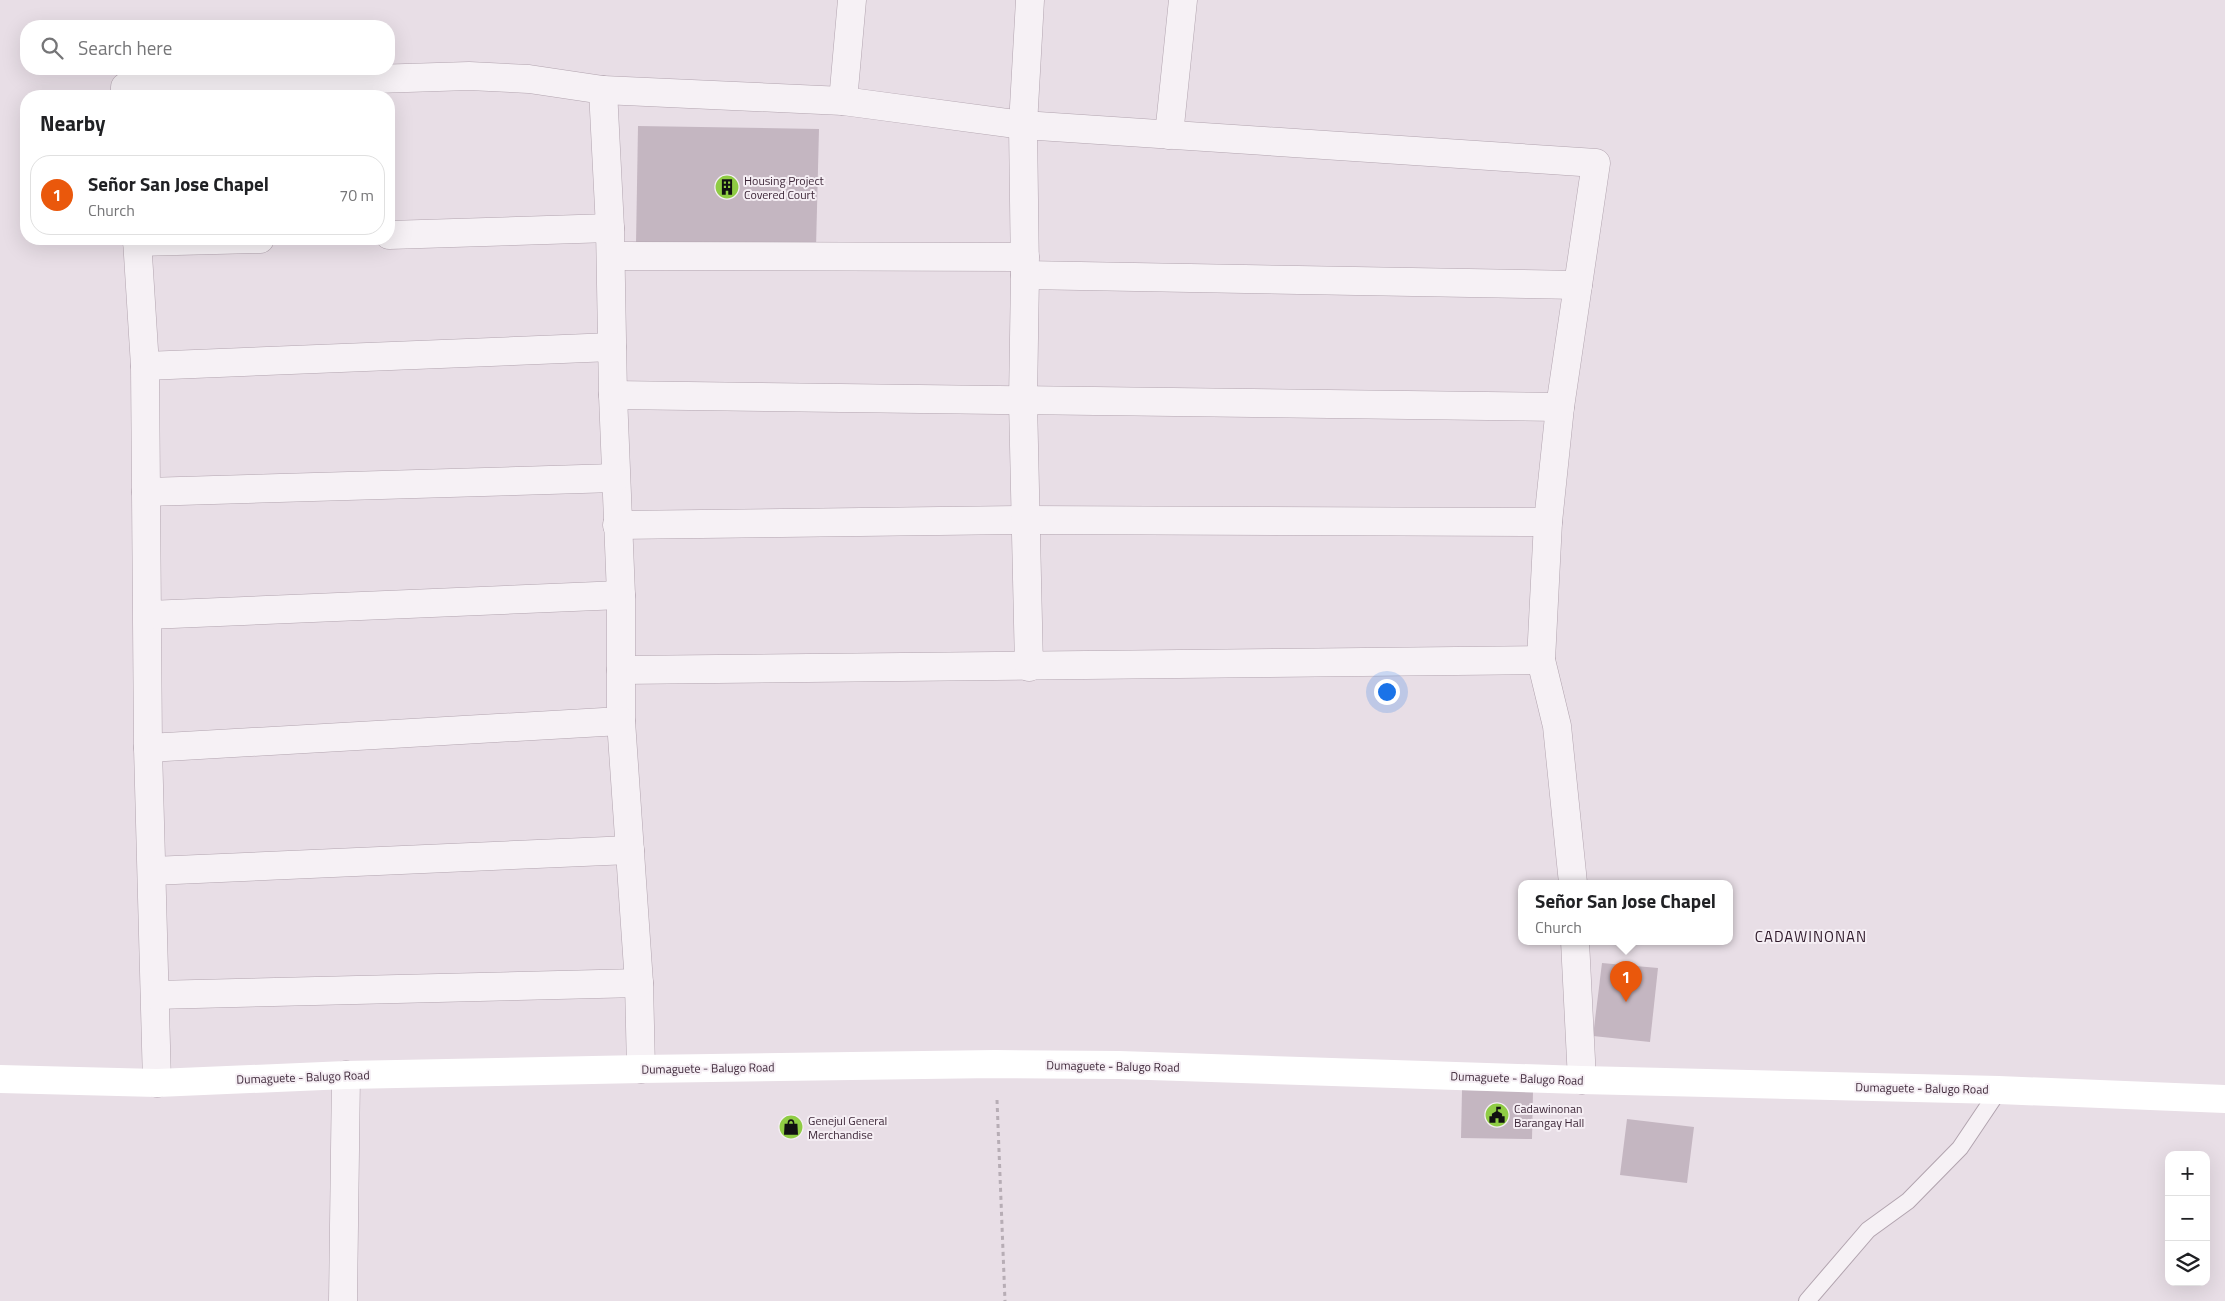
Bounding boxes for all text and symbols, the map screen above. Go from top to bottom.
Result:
search box [20,20,395,75]
text: Search here [78,33,172,62]
icon: search [38,34,66,62]
text: Nearby [40,107,105,139]
text: Señor San Jose Chapel [88,169,269,198]
place label: Housing Project Covered Court [744,171,825,204]
building icon: Housing Project Covered Court [714,174,740,200]
text: 1 [53,183,61,207]
text: 70 m [339,183,374,207]
text: Church [88,198,135,222]
your location [1374,679,1400,705]
popup [1518,880,1733,945]
text: Señor San Jose Chapel [1535,886,1716,915]
text: Church [1535,915,1582,939]
district label: CADAWINONAN [1755,925,1867,948]
pin: 1 [1610,961,1642,1002]
street label: Dumaguete - Balugo Road [1046,1055,1180,1077]
street label: Dumaguete - Balugo Road [641,1057,775,1079]
street label: Dumaguete - Balugo Road [236,1065,370,1089]
street label: Dumaguete - Balugo Road [1450,1066,1584,1090]
street label: Dumaguete - Balugo Road [1855,1077,1989,1099]
place label: Cadawinonan Barangay Hall [1514,1099,1584,1132]
public building icon: Cadawinonan Barangay Hall [1484,1102,1510,1128]
place label: Genejul General Merchandise [808,1111,887,1144]
shop icon: Genejul General Merchandise [778,1114,804,1140]
map controls [2165,1151,2210,1286]
button: + [2165,1151,2210,1196]
button: − [2165,1196,2210,1241]
button: layers [2165,1241,2210,1286]

